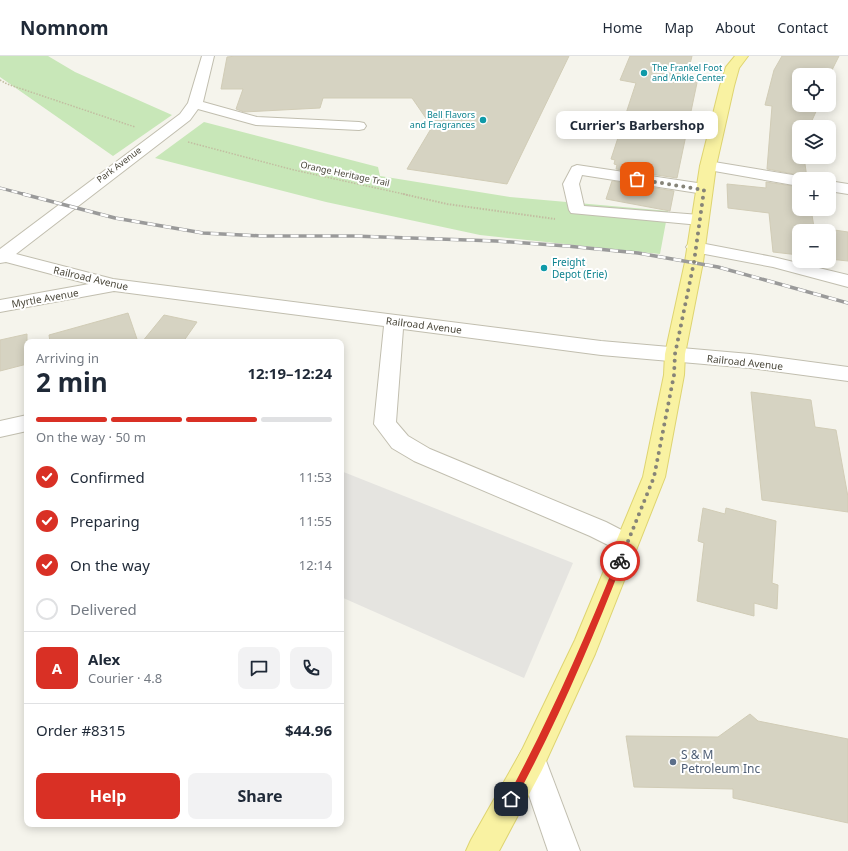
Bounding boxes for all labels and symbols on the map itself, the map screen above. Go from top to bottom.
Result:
place label: The Frankel Foot and Ankle Center [652,61,725,84]
marker: The Frankel Foot and Ankle Center [639,68,649,78]
place label: Bell Flavors and Fragrances [410,108,475,131]
callout: Currier's Barbershop [556,111,718,139]
marker: Bell Flavors and Fragrances [478,115,488,125]
street label: Park Avenue [94,143,144,186]
street label: Orange Heritage Trail [299,158,391,189]
pin [620,162,654,196]
place label: Freight Depot (Erie) [552,255,607,281]
street label: Railroad Avenue [52,263,130,293]
marker: Freight Depot (Erie) [539,263,549,273]
street label: Myrtle Avenue [10,285,80,311]
street label: Railroad Avenue [385,313,463,337]
street label: Railroad Avenue [706,351,784,373]
courier [600,541,640,581]
place label: S & M Petroleum Inc [681,746,760,777]
marker: S & M Petroleum Inc [668,757,678,767]
pin [494,782,528,816]

